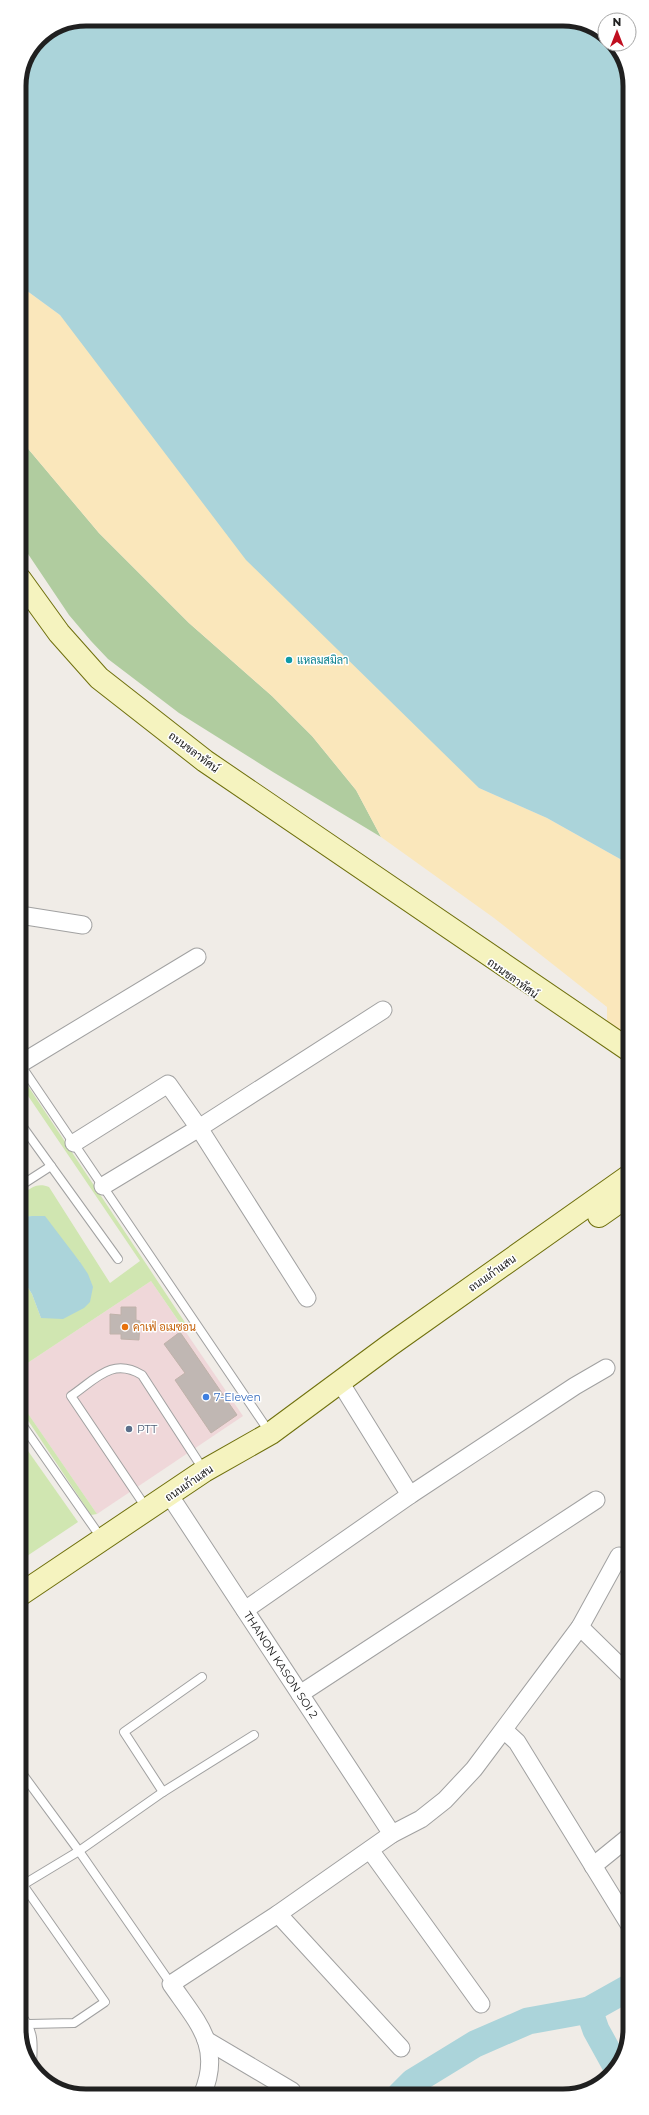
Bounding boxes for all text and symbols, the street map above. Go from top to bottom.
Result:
north arrow [597,12,637,52]
text: N [613,15,621,29]
place label: แหลมสมิลา [297,653,348,667]
marker: แหลมสมิลา [284,655,294,665]
street label: ถนนชลาทัศน์ [166,728,223,776]
street label: ถนนชลาทัศน์ [485,954,542,1001]
street label: ถนนเก้าแสน [465,1251,519,1295]
place label: คาเฟ่ อเมซอน [133,1320,196,1334]
marker: คาเฟ่ อเมซอน [120,1322,130,1332]
place label: 7-Eleven [214,1390,261,1404]
marker: 7-Eleven [201,1392,211,1402]
place label: PTT [137,1422,158,1436]
marker: PTT [124,1424,134,1434]
street label: ถนนเก้าแสน [162,1462,216,1504]
street label: THANON KASON SOI 2 [241,1609,321,1721]

